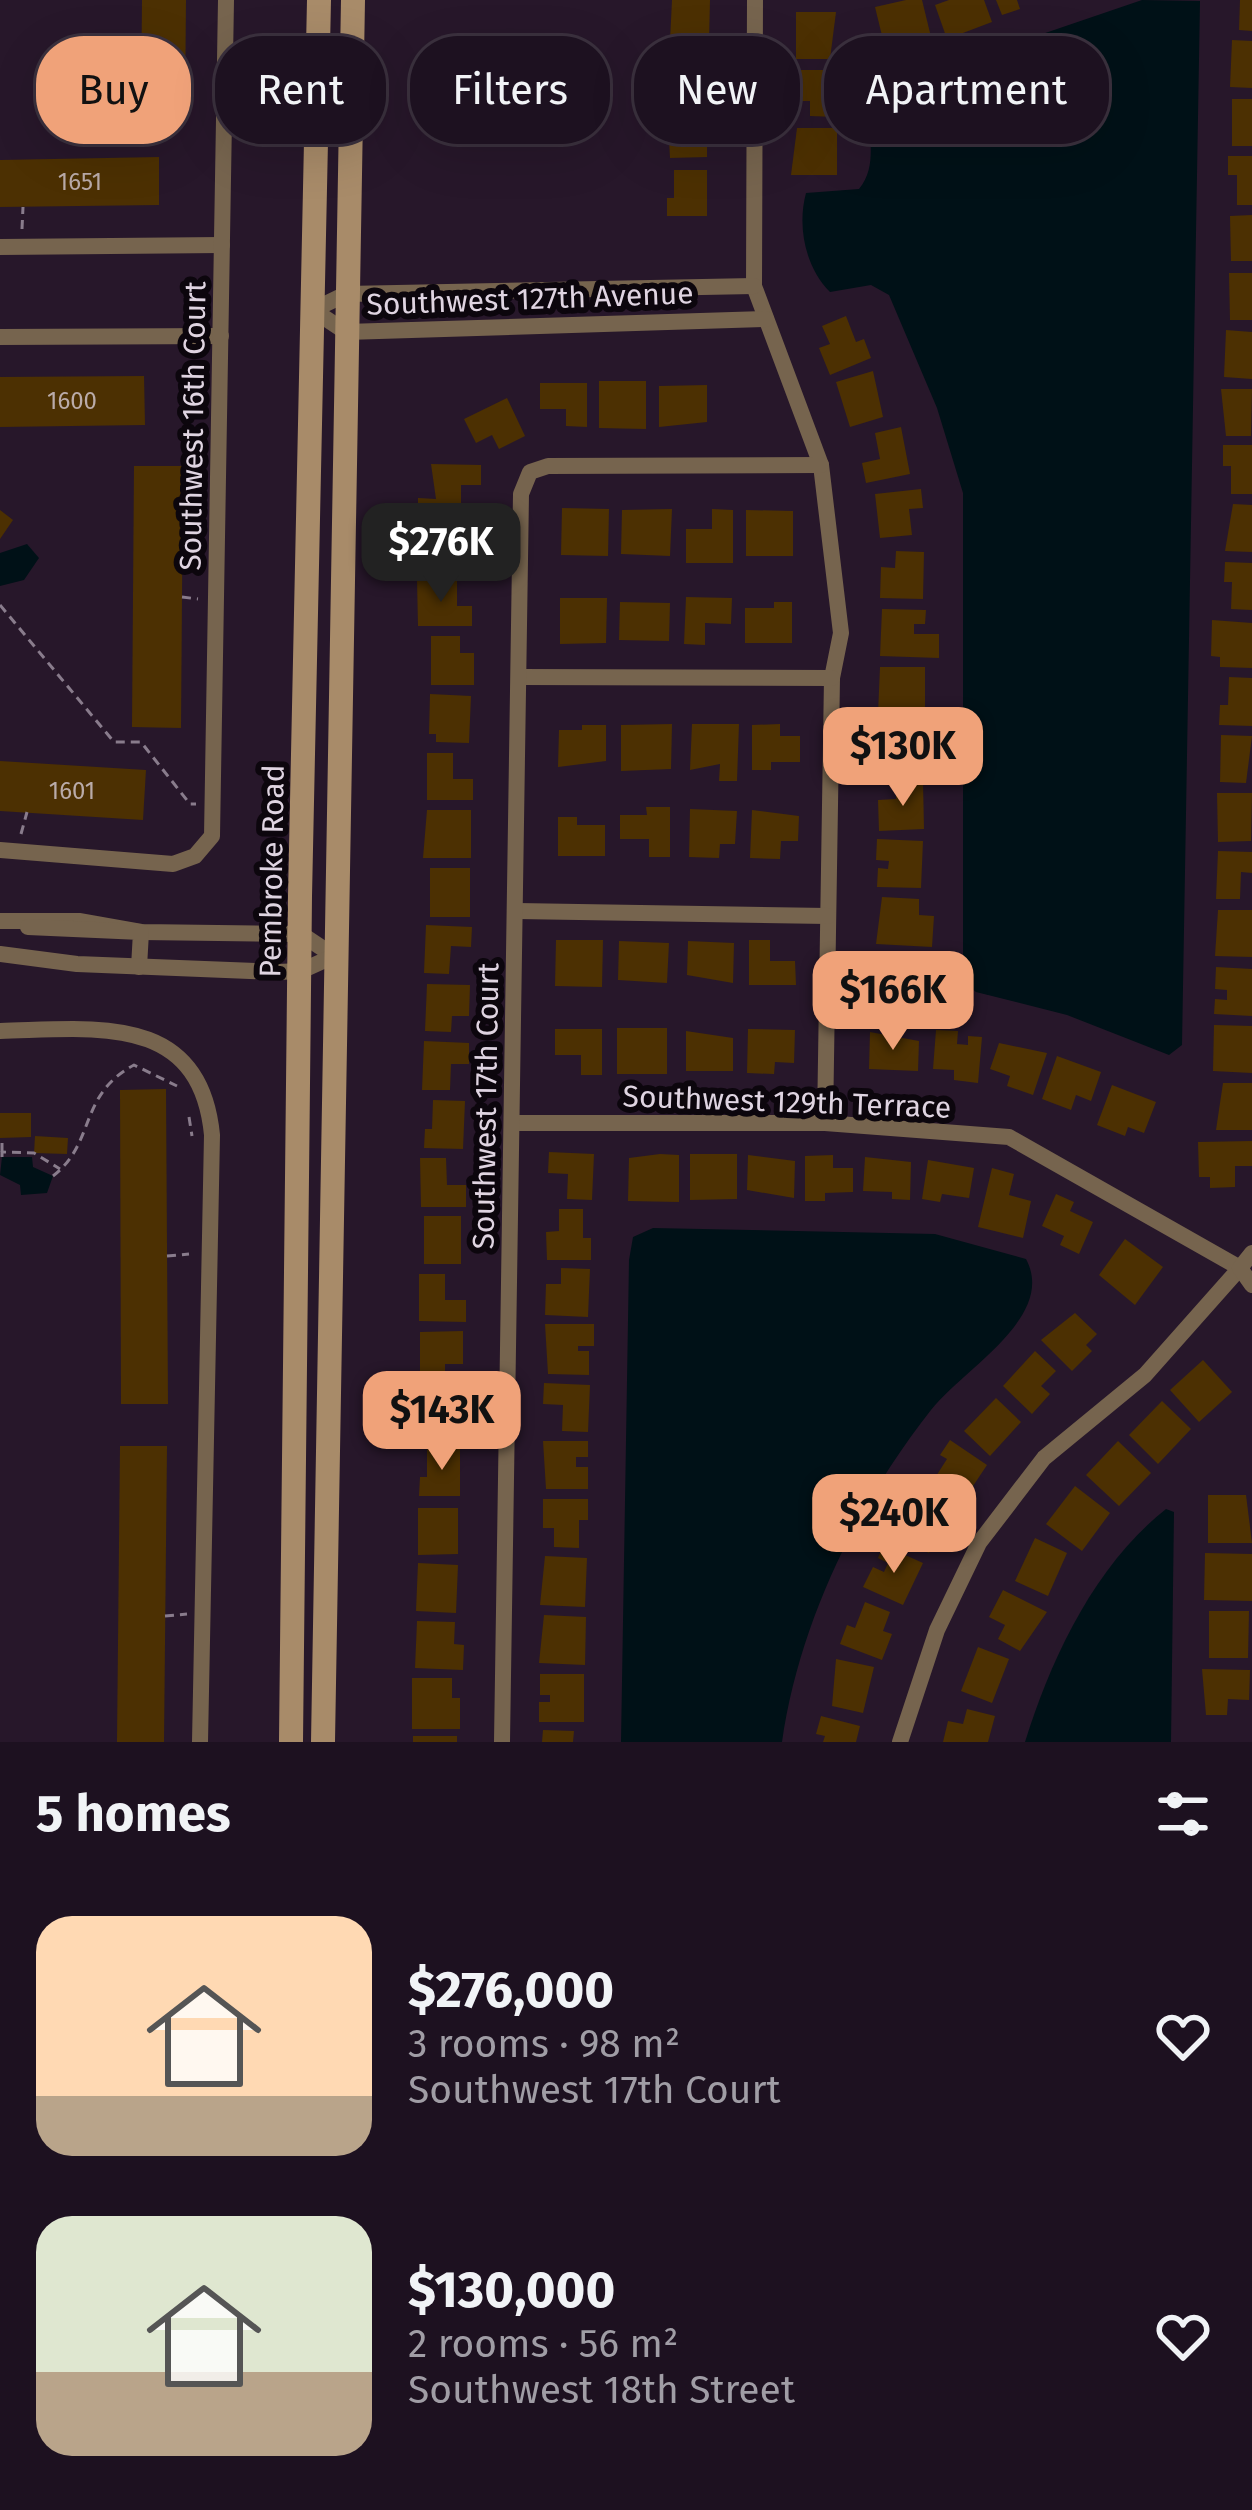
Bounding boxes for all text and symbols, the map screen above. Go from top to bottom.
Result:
chip: Buy [36,36,191,144]
chip: Rent [215,36,386,144]
chip: Filters [410,36,610,144]
chip: New [634,36,800,144]
chip: Apartment [824,36,1109,144]
house number: 1651 [58,168,102,196]
street label: Southwest 127th Avenue [366,275,694,323]
street label: Southwest 16th Court [172,281,214,571]
house number: 1600 [47,387,97,415]
pin: $276K [357,503,525,605]
text: $276K [388,519,494,565]
pin: $130K [819,707,987,809]
text: $130K [850,723,956,769]
street label: Pembroke Road [252,764,292,978]
house number: 1601 [49,777,95,805]
pin: $166K [809,951,977,1053]
street label: Southwest 17th Court [466,962,507,1250]
text: $166K [840,967,946,1013]
street label: Southwest 129th Terrace [622,1078,952,1126]
pin: $143K [358,1371,526,1473]
text: $143K [390,1387,494,1433]
pin: $240K [810,1474,978,1576]
text: $240K [839,1490,949,1536]
icon: filters [1150,1781,1216,1847]
text: 5 homes [36,1783,231,1845]
text: $276,000 [408,1959,614,2021]
icon: home [132,1964,276,2108]
icon: heart [1150,2003,1216,2069]
text: 3 rooms · 98 m² [408,2021,680,2067]
text: Southwest 17th Court [408,2067,781,2113]
text: $130,000 [408,2259,615,2321]
icon: home [132,2264,276,2408]
icon: heart [1150,2303,1216,2369]
text: 2 rooms · 56 m² [408,2321,678,2367]
text: Southwest 18th Street [408,2367,795,2413]

